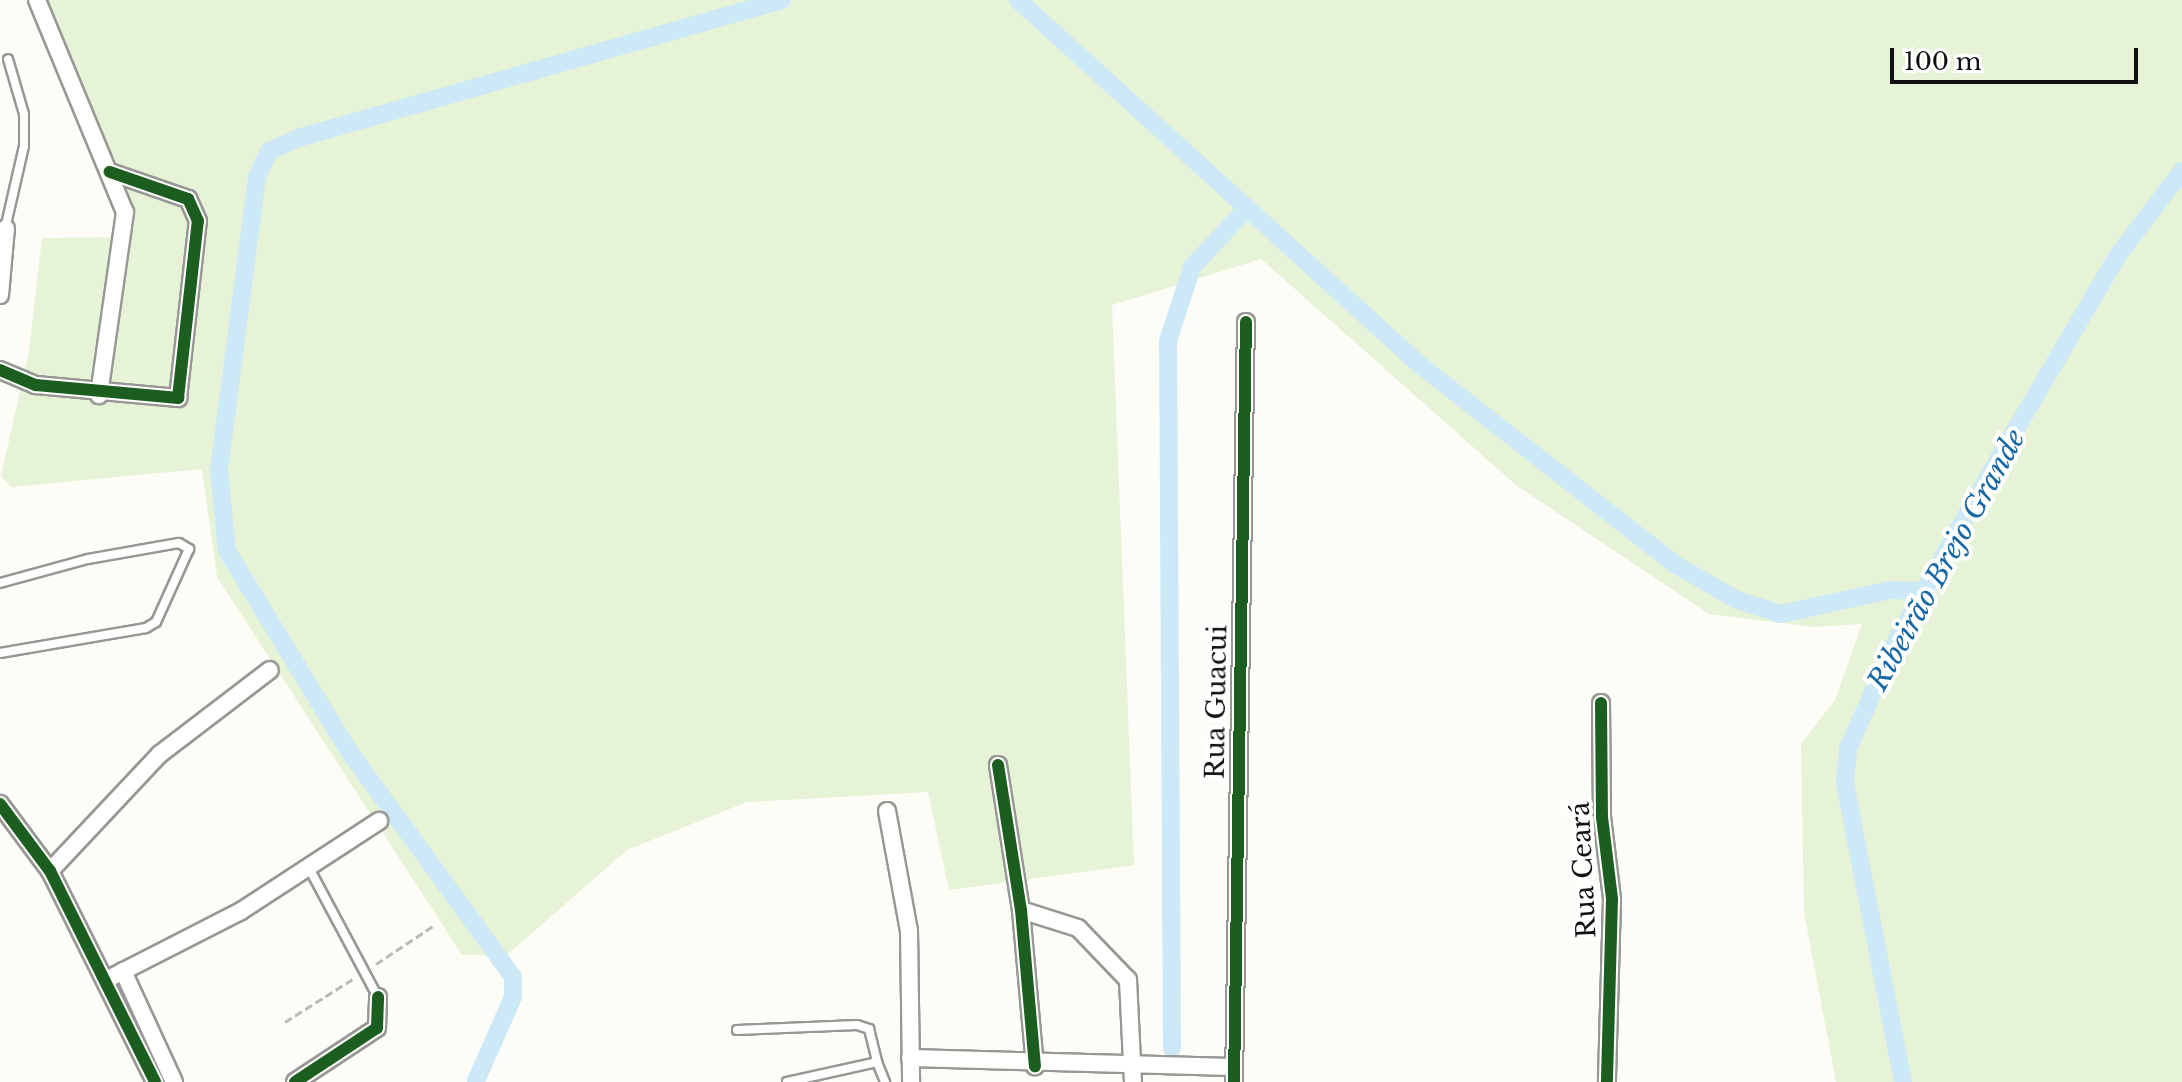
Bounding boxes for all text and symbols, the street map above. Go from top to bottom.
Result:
scale bar [1894,32,2142,82]
text: 100 m [1904,47,1982,76]
water label: Ribeirão Brejo Grande [1861,424,2033,696]
street label: Rua Guacui [1200,625,1234,779]
street label: Rua Ceará [1565,801,1603,939]

